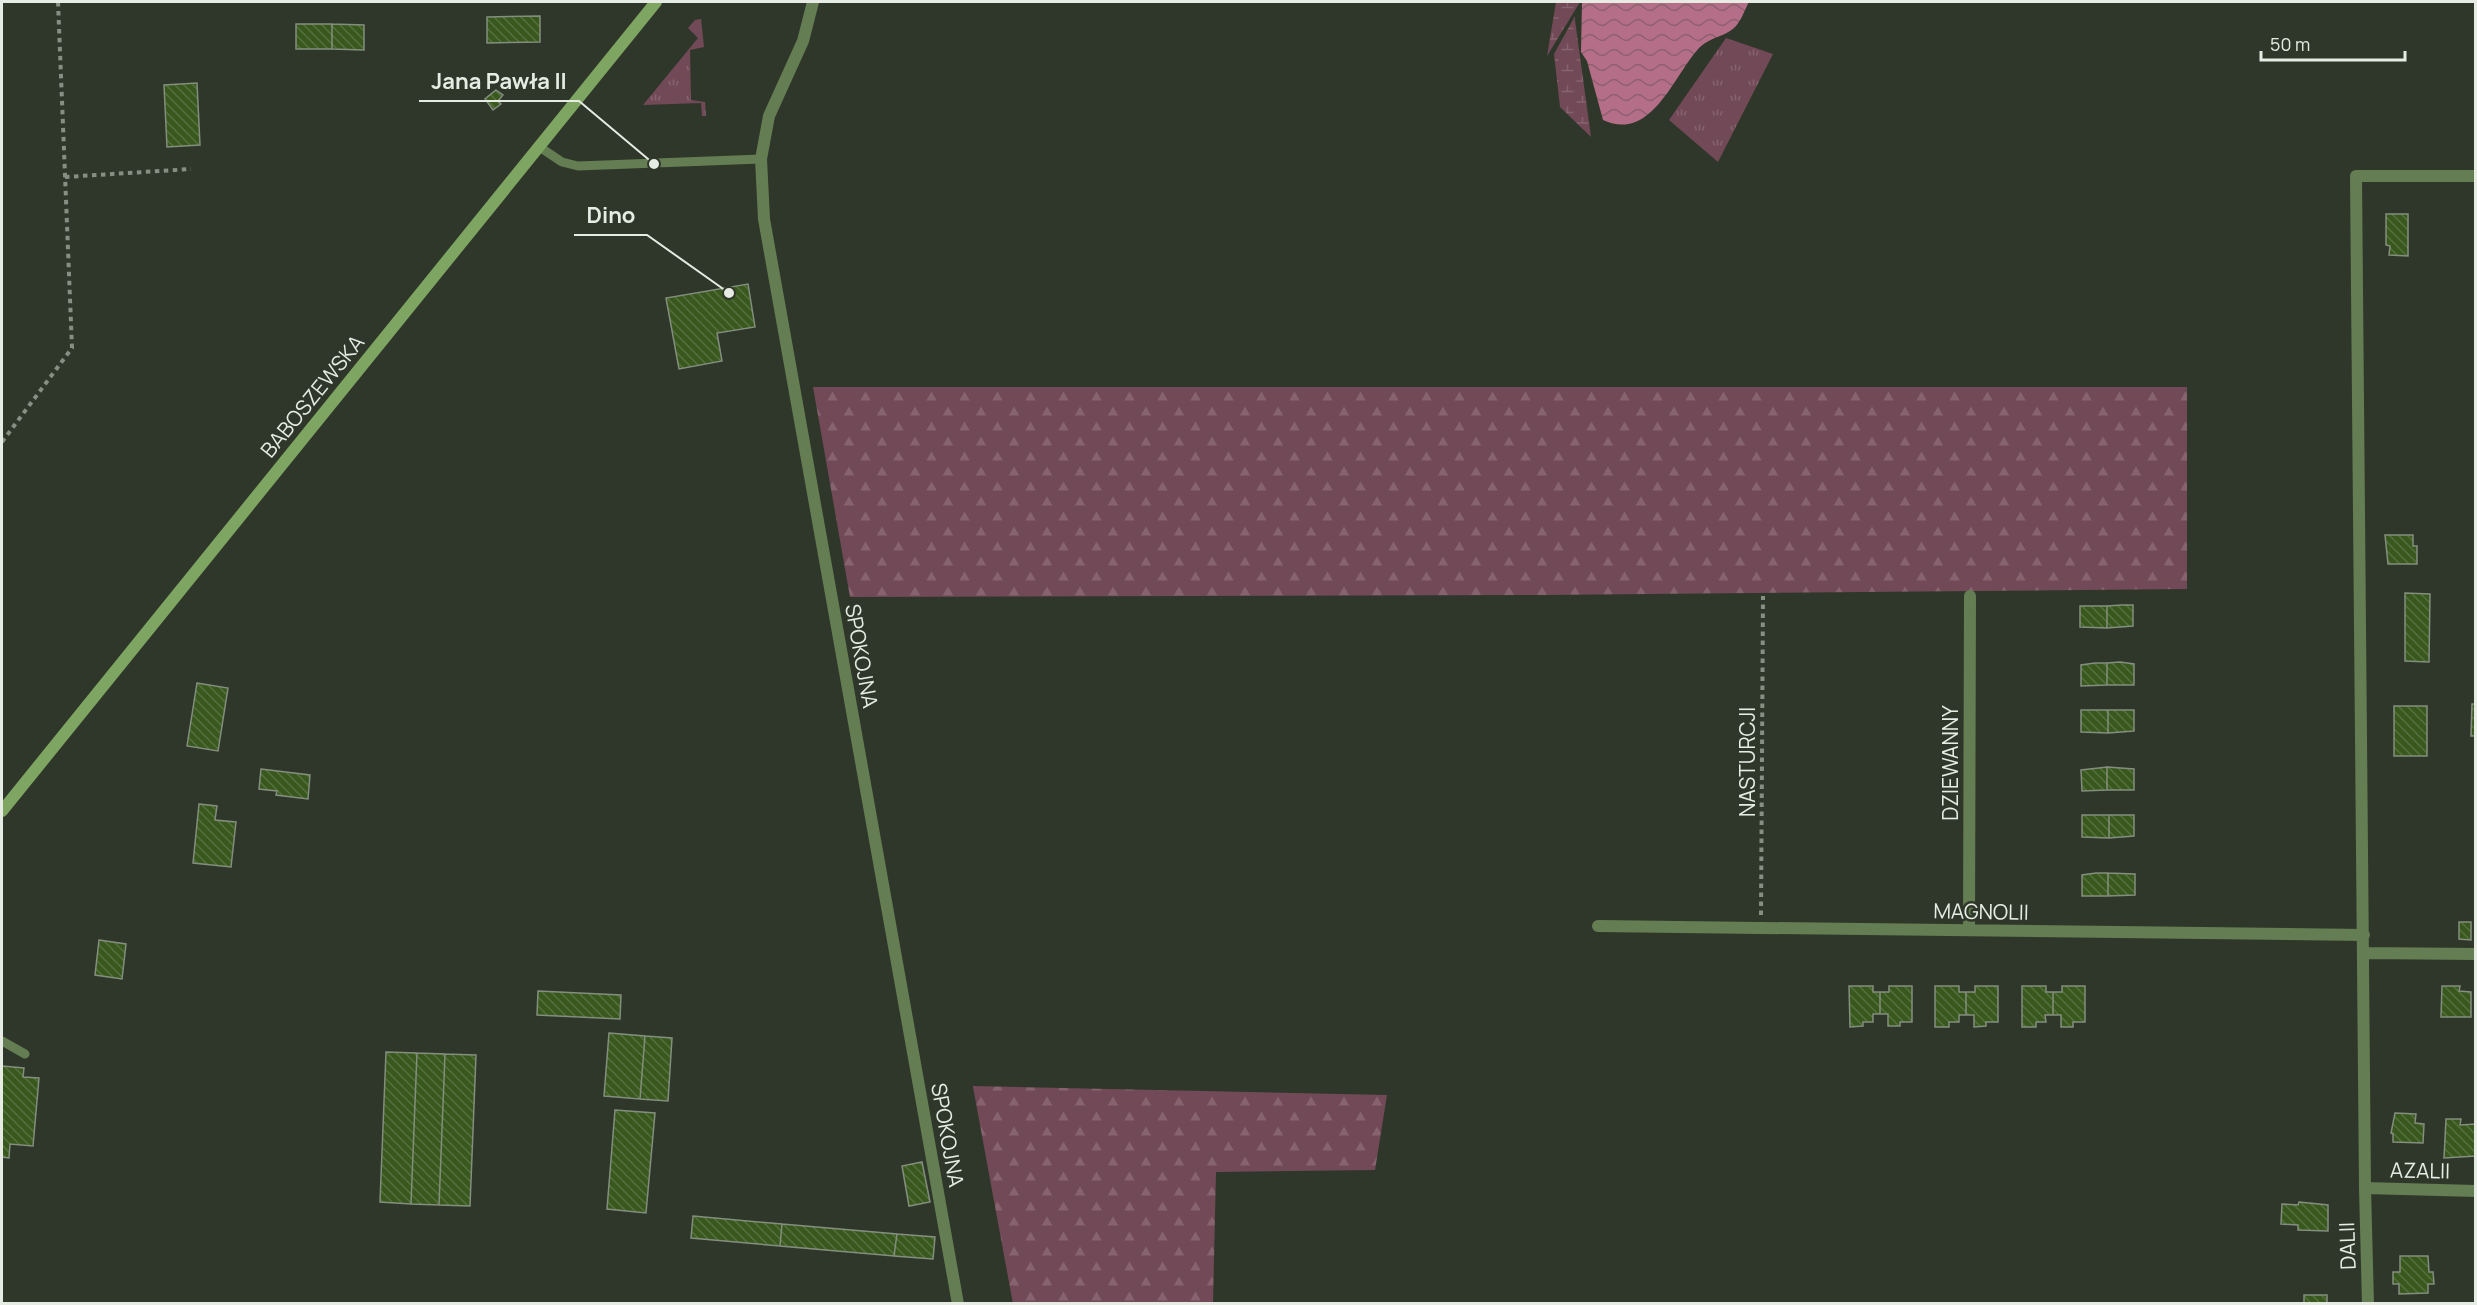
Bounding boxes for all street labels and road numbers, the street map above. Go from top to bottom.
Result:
street label: BABOSZEWSKA [254,329,370,463]
street label: SPOKOJNA [839,602,885,710]
street label: DZIEWANNY [1936,705,1964,821]
street label: NASTURCJI [1733,707,1761,817]
street label: MAGNOLII [1933,896,2029,926]
street label: SPOKOJNA [925,1081,971,1189]
street label: AZALII [2390,1155,2450,1185]
street label: DALII [2332,1222,2362,1270]

